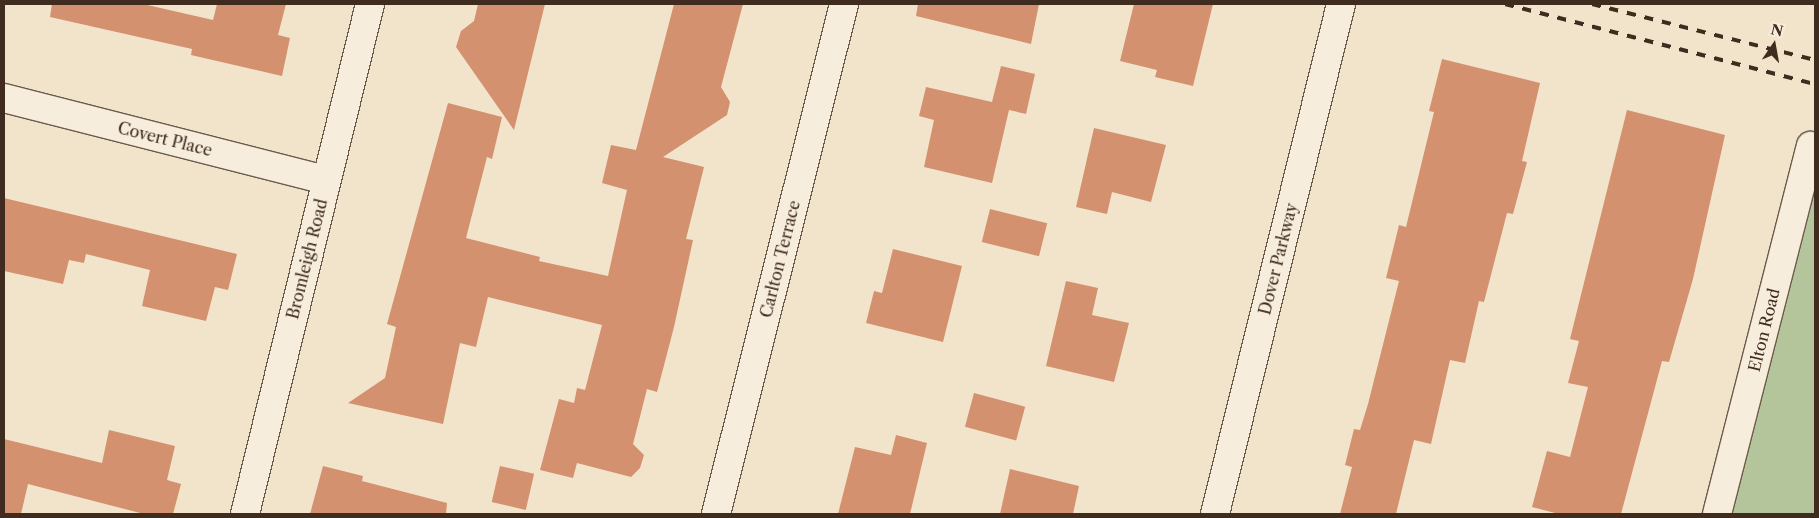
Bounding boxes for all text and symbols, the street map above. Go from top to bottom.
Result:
north arrow [1749,20,1799,70]
text: N [1769,20,1785,40]
street label: Covert Place [116,118,214,160]
street label: Bromleigh Road [283,197,331,321]
street label: Carlton Terrace [756,198,804,320]
street label: Dover Parkway [1255,201,1301,317]
street label: Elton Road [1744,286,1784,374]

